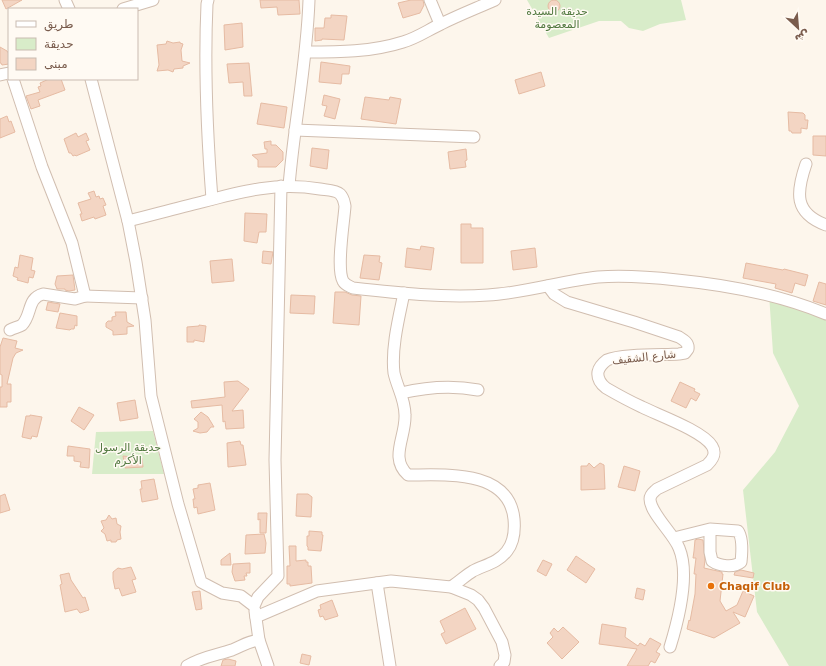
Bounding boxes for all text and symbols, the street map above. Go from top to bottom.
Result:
park label: حديقة السيدة المعصومة [526,5,588,31]
legend [8,8,138,80]
north arrow [778,8,818,48]
text: طريق [44,17,74,32]
text: ش [792,27,812,46]
text: حديقة [44,37,74,51]
text: مبنى [44,57,68,71]
street label: شارع الشقيف [611,348,677,367]
park label: حديقة الرسول الأكرم [95,441,161,467]
place label: Chaqif Club [719,580,790,593]
marker: Chaqif Club [706,581,716,591]

